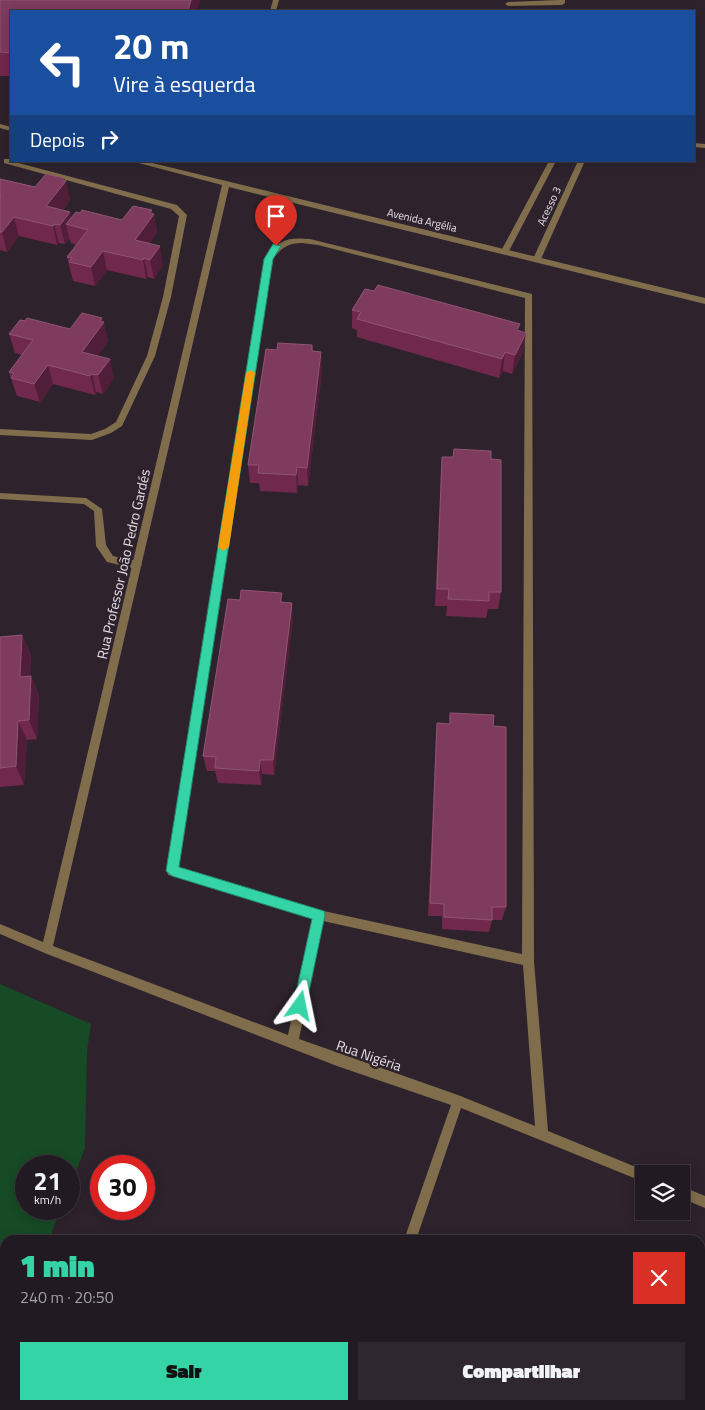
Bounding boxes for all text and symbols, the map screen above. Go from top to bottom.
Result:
text: 20 m [113,19,189,73]
icon: left [30,30,95,95]
text: Vire à esquerda [113,67,256,101]
text: Depois [30,125,85,154]
icon: right [95,125,123,153]
street label: Acesso 3 [533,184,565,228]
pin [255,195,297,246]
icon: arrive [262,202,290,230]
street label: Avenida Argélia [386,204,459,236]
street label: Rua Professor João Pedro Gardés [91,467,155,661]
position arrow [273,979,325,1031]
street label: Rua Nigéria [334,1034,404,1076]
speed limit sign: 30 [90,1155,155,1220]
text: 21 [33,1162,62,1200]
map controls [635,1165,690,1220]
button: layers [635,1165,690,1220]
text: km/h [34,1190,61,1209]
text: 1 min [20,1243,95,1289]
button: close [633,1252,685,1304]
text: 240 m · 20:50 [20,1285,114,1309]
button: Sair [20,1342,348,1400]
button: Compartilhar [358,1342,685,1400]

